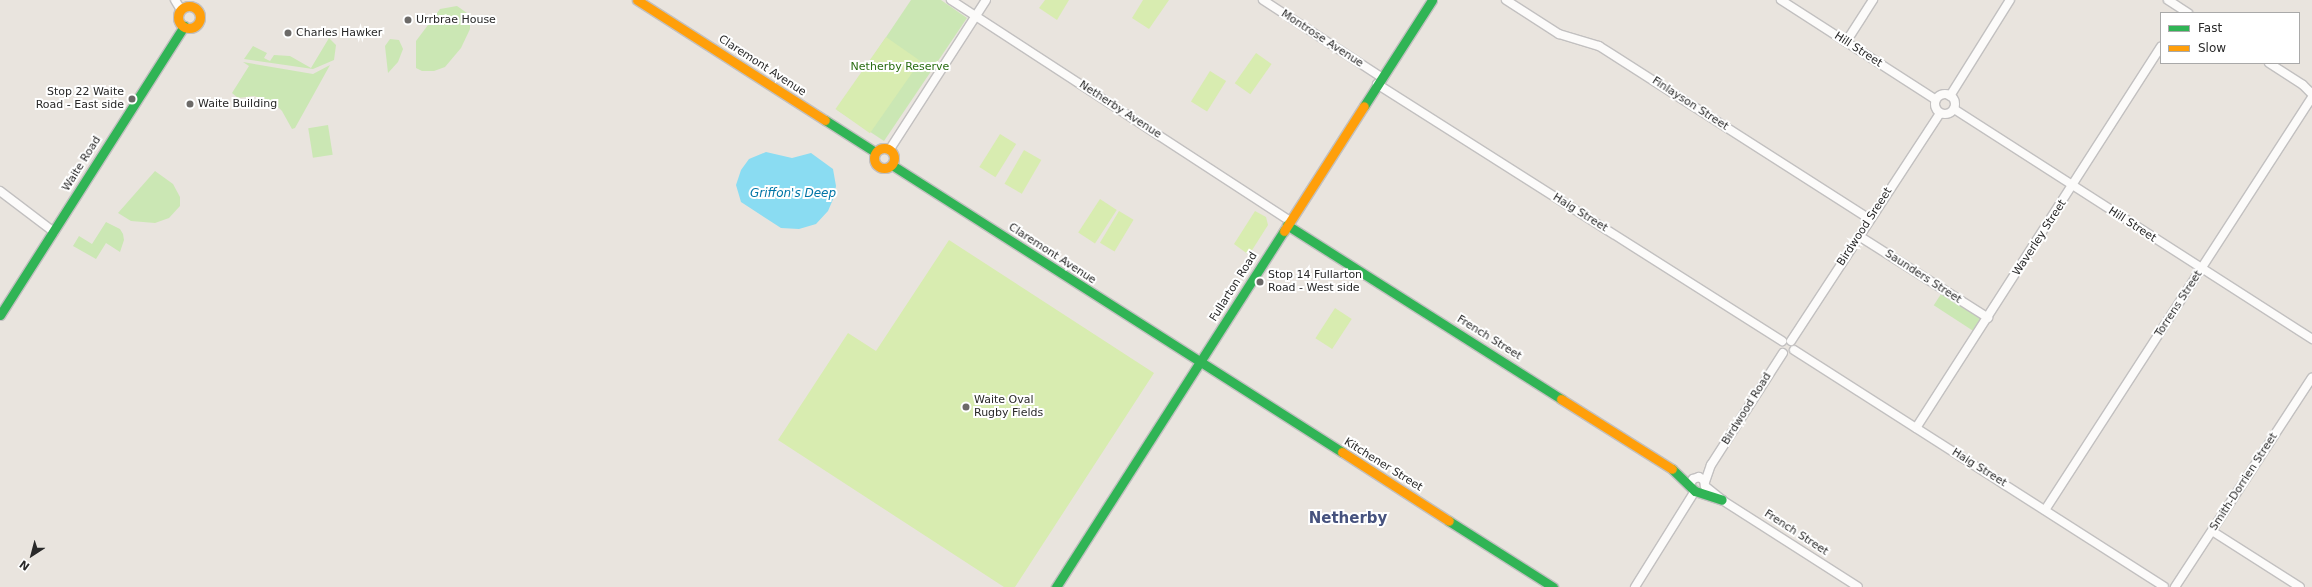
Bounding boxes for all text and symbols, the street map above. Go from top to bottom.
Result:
street label: Montrose Avenue [1278,7,1366,71]
legend [2160,12,2300,64]
place label: Urrbrae House [416,13,496,27]
marker: Urrbrae House [403,15,413,25]
text: Fast [2198,21,2222,35]
place label: Charles Hawker [296,26,382,40]
marker: Charles Hawker [283,28,293,38]
street label: Hill Street [1832,30,1884,70]
street label: Claremont Avenue [716,33,808,99]
text: Slow [2198,41,2226,55]
park label: Netherby Reserve [851,60,949,74]
street label: Finlayson Street [1649,74,1731,134]
street label: Netherby Avenue [1076,78,1164,142]
place label: Stop 22 Waite Road - East side [36,86,124,112]
marker: Stop 22 Waite Road - East side [127,94,137,104]
place label: Waite Building [198,97,277,111]
marker: Waite Building [185,99,195,109]
street label: Waite Road [60,134,104,194]
street label: Birdwood Sreeet [1835,185,1895,269]
water label: Griffon's Deep [750,187,836,201]
street label: Haig Street [1550,191,1610,235]
street label: Waverley Street [2011,198,2069,278]
street label: Hill Street [2106,205,2158,245]
street label: Claremont Avenue [1006,221,1098,287]
street label: Saunders Street [1882,247,1964,307]
street label: Fullarton Road [1207,250,1261,324]
street label: Torrens Street [2153,268,2205,340]
place label: Stop 14 Fullarton Road - West side [1268,269,1362,295]
marker: Stop 14 Fullarton Road - West side [1255,277,1265,287]
street label: French Street [1454,313,1524,363]
street label: Birdwood Road [1720,371,1774,447]
place label: Waite Oval Rugby Fields [974,394,1043,420]
marker: Waite Oval Rugby Fields [961,402,971,412]
street label: Smith-Dorrien Street [2207,431,2281,533]
street label: Kitchener Street [1342,436,1424,494]
street label: Haig Street [1949,446,2009,490]
street label: French Street [1762,507,1830,559]
district label: Netherby [1309,510,1387,528]
north arrow [12,535,52,575]
text: N [17,557,32,573]

